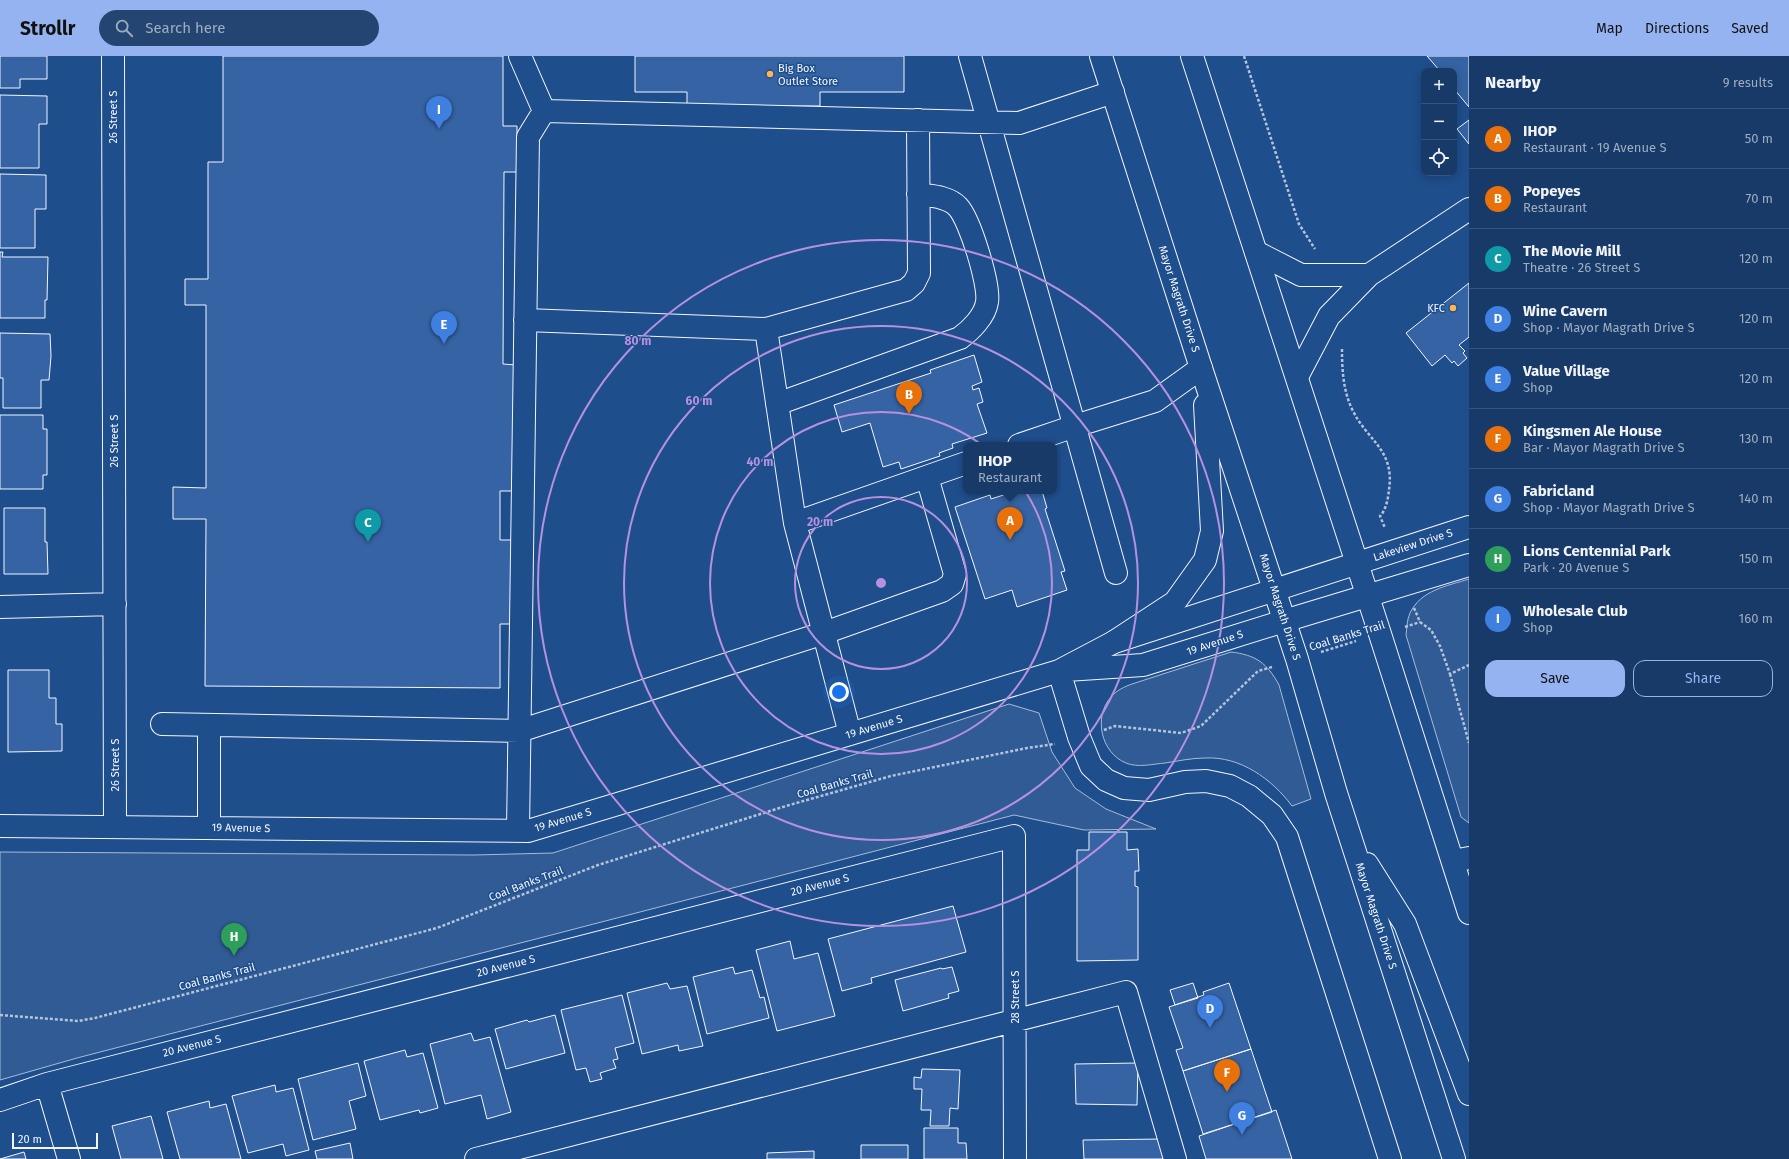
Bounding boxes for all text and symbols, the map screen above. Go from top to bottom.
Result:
search box [99,10,379,46]
text: Strollr [20,17,75,40]
icon: search [113,17,135,39]
text: Search here [145,19,225,37]
text: Map [1596,20,1623,37]
text: Directions [1645,20,1709,37]
text: Saved [1731,20,1769,37]
place label: Big Box Outlet Store [778,62,838,88]
map controls [1421,68,1457,176]
button: + [1421,68,1457,104]
marker: Big Box Outlet Store [765,69,775,79]
text: Nearby [1485,72,1540,93]
text: 9 results [1723,75,1773,90]
street label: 26 Street S [107,91,120,143]
pin: I [426,96,452,129]
button: − [1421,104,1457,140]
text: IHOP [1523,122,1557,140]
text: A [1494,131,1502,146]
text: 50 m [1745,131,1773,146]
button: locate [1421,140,1457,176]
text: Restaurant · 19 Avenue S [1523,140,1667,155]
text: Popeyes [1523,182,1581,200]
text: B [1494,191,1502,206]
text: 70 m [1746,191,1773,206]
text: Restaurant [1523,200,1587,215]
text: The Movie Mill [1523,242,1621,260]
street label: Mayor Magrath Drive S [1156,244,1202,354]
text: C [1494,251,1502,266]
text: 120 m [1739,251,1773,266]
text: Theatre · 26 Street S [1523,260,1640,275]
place label: KFC [1427,302,1445,315]
text: Wine Cavern [1523,302,1607,320]
marker: KFC [1448,303,1458,313]
pin: E [431,311,457,344]
text: D [1494,311,1502,326]
text: 120 m [1739,311,1773,326]
text: Shop · Mayor Magrath Drive S [1523,320,1695,335]
text: 80 m [625,334,651,348]
text: Value Village [1523,362,1610,380]
text: E [1495,371,1501,386]
text: 120 m [1739,371,1773,386]
text: Shop [1523,380,1553,395]
pin: B [896,381,922,414]
text: 60 m [686,394,712,408]
street label: 26 Street S [108,415,121,467]
text: Kingsmen Ale House [1523,422,1662,440]
text: F [1495,431,1501,446]
text: 130 m [1739,431,1773,446]
text: Bar · Mayor Magrath Drive S [1523,440,1685,455]
popup [963,442,1057,494]
text: IHOP [978,452,1012,470]
text: 40 m [747,455,773,469]
text: Restaurant [978,470,1042,485]
text: Fabricland [1523,482,1594,500]
text: G [1494,491,1502,506]
text: 140 m [1739,491,1773,506]
text: Shop · Mayor Magrath Drive S [1523,500,1695,515]
pin: A [997,507,1023,540]
pin: C [355,509,381,542]
text: 20 m [807,515,833,529]
street label: Lakeview Drive S [1372,526,1454,564]
text: Lions Centennial Park [1523,542,1671,560]
text: H [1494,551,1502,566]
text: 150 m [1739,551,1773,566]
street label: Mayor Magrath Drive S [1257,552,1303,662]
text: Park · 20 Avenue S [1523,560,1629,575]
centre of rings [874,576,888,590]
text: Wholesale Club [1523,602,1628,620]
text: I [1496,611,1500,626]
text: 160 m [1739,611,1773,626]
street label: Coal Banks Trail [1308,618,1386,654]
text: Shop [1523,620,1553,635]
street label: 19 Avenue S [1185,628,1245,658]
button: Save [1485,660,1625,697]
button: Share [1633,660,1773,697]
your location [829,682,849,702]
street label: 19 Avenue S [844,712,904,742]
street label: 26 Street S [109,739,122,791]
street label: Coal Banks Trail [795,767,875,801]
street label: 19 Avenue S [533,805,593,835]
street label: 19 Avenue S [211,821,271,835]
street label: Mayor Magrath Drive S [1353,861,1399,971]
street label: Coal Banks Trail [487,864,565,904]
street label: 20 Avenue S [789,871,851,899]
pin: H [221,923,247,956]
street label: 20 Avenue S [475,952,537,980]
street label: Coal Banks Trail [177,961,257,993]
street label: 28 Street S [1009,970,1022,1024]
pin: D [1197,995,1223,1028]
street label: 20 Avenue S [161,1032,223,1060]
pin: F [1214,1059,1240,1092]
pin: G [1229,1102,1255,1135]
scale bar [12,1131,98,1150]
text: 20 m [18,1133,42,1146]

